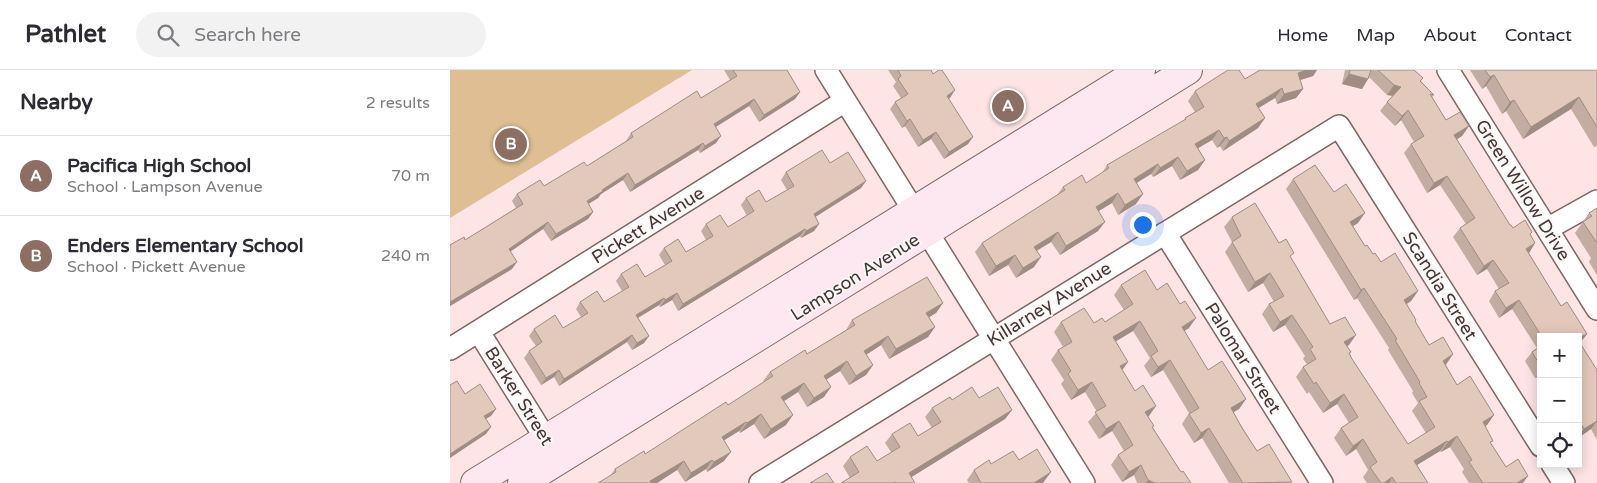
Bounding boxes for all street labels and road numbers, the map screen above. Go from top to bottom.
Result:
street label: Green Willow Drive [1471,116,1575,264]
street label: Pickett Avenue [588,182,708,268]
street label: Lampson Avenue [786,228,924,326]
street label: Scandia Street [1398,228,1482,344]
street label: Killarney Avenue [983,257,1115,351]
street label: Palomar Street [1200,298,1286,418]
street label: Barker Street [480,343,558,450]

